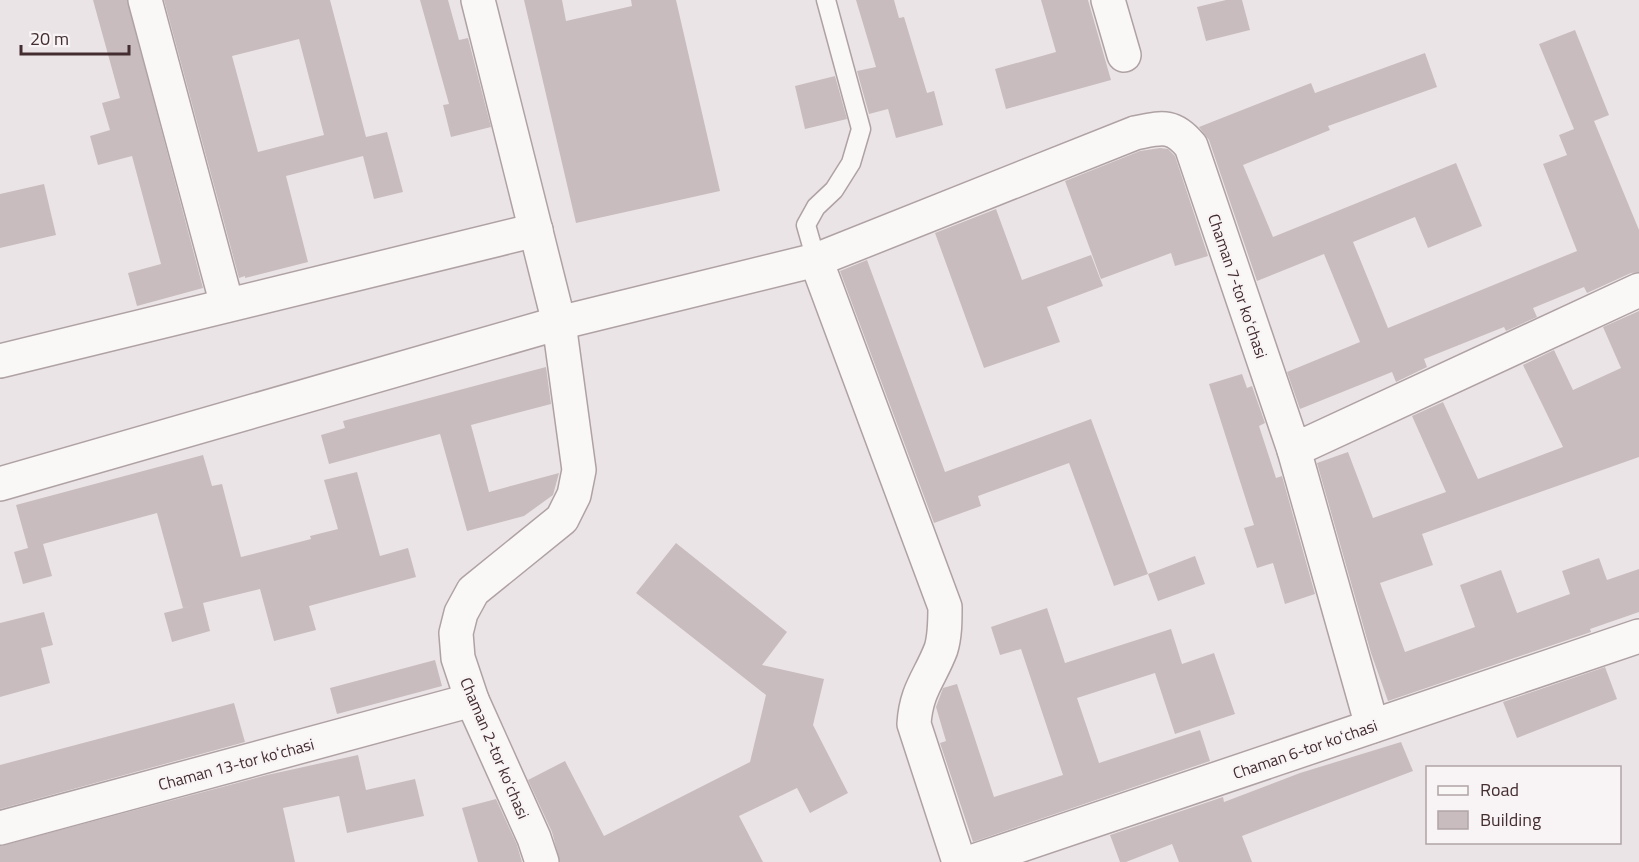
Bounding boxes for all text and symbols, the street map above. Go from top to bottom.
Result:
scale bar [21,18,129,56]
text: 20 m [30,25,69,52]
street label: Chaman 7-tor koʻchasi [1202,210,1274,362]
street label: Chaman 2-tor koʻchasi [454,674,536,822]
street label: Chaman 6-tor koʻchasi [1229,713,1381,785]
street label: Chaman 13-tor koʻchasi [155,732,317,796]
legend [1426,766,1621,844]
text: Road [1480,776,1519,803]
text: Building [1480,806,1541,833]

